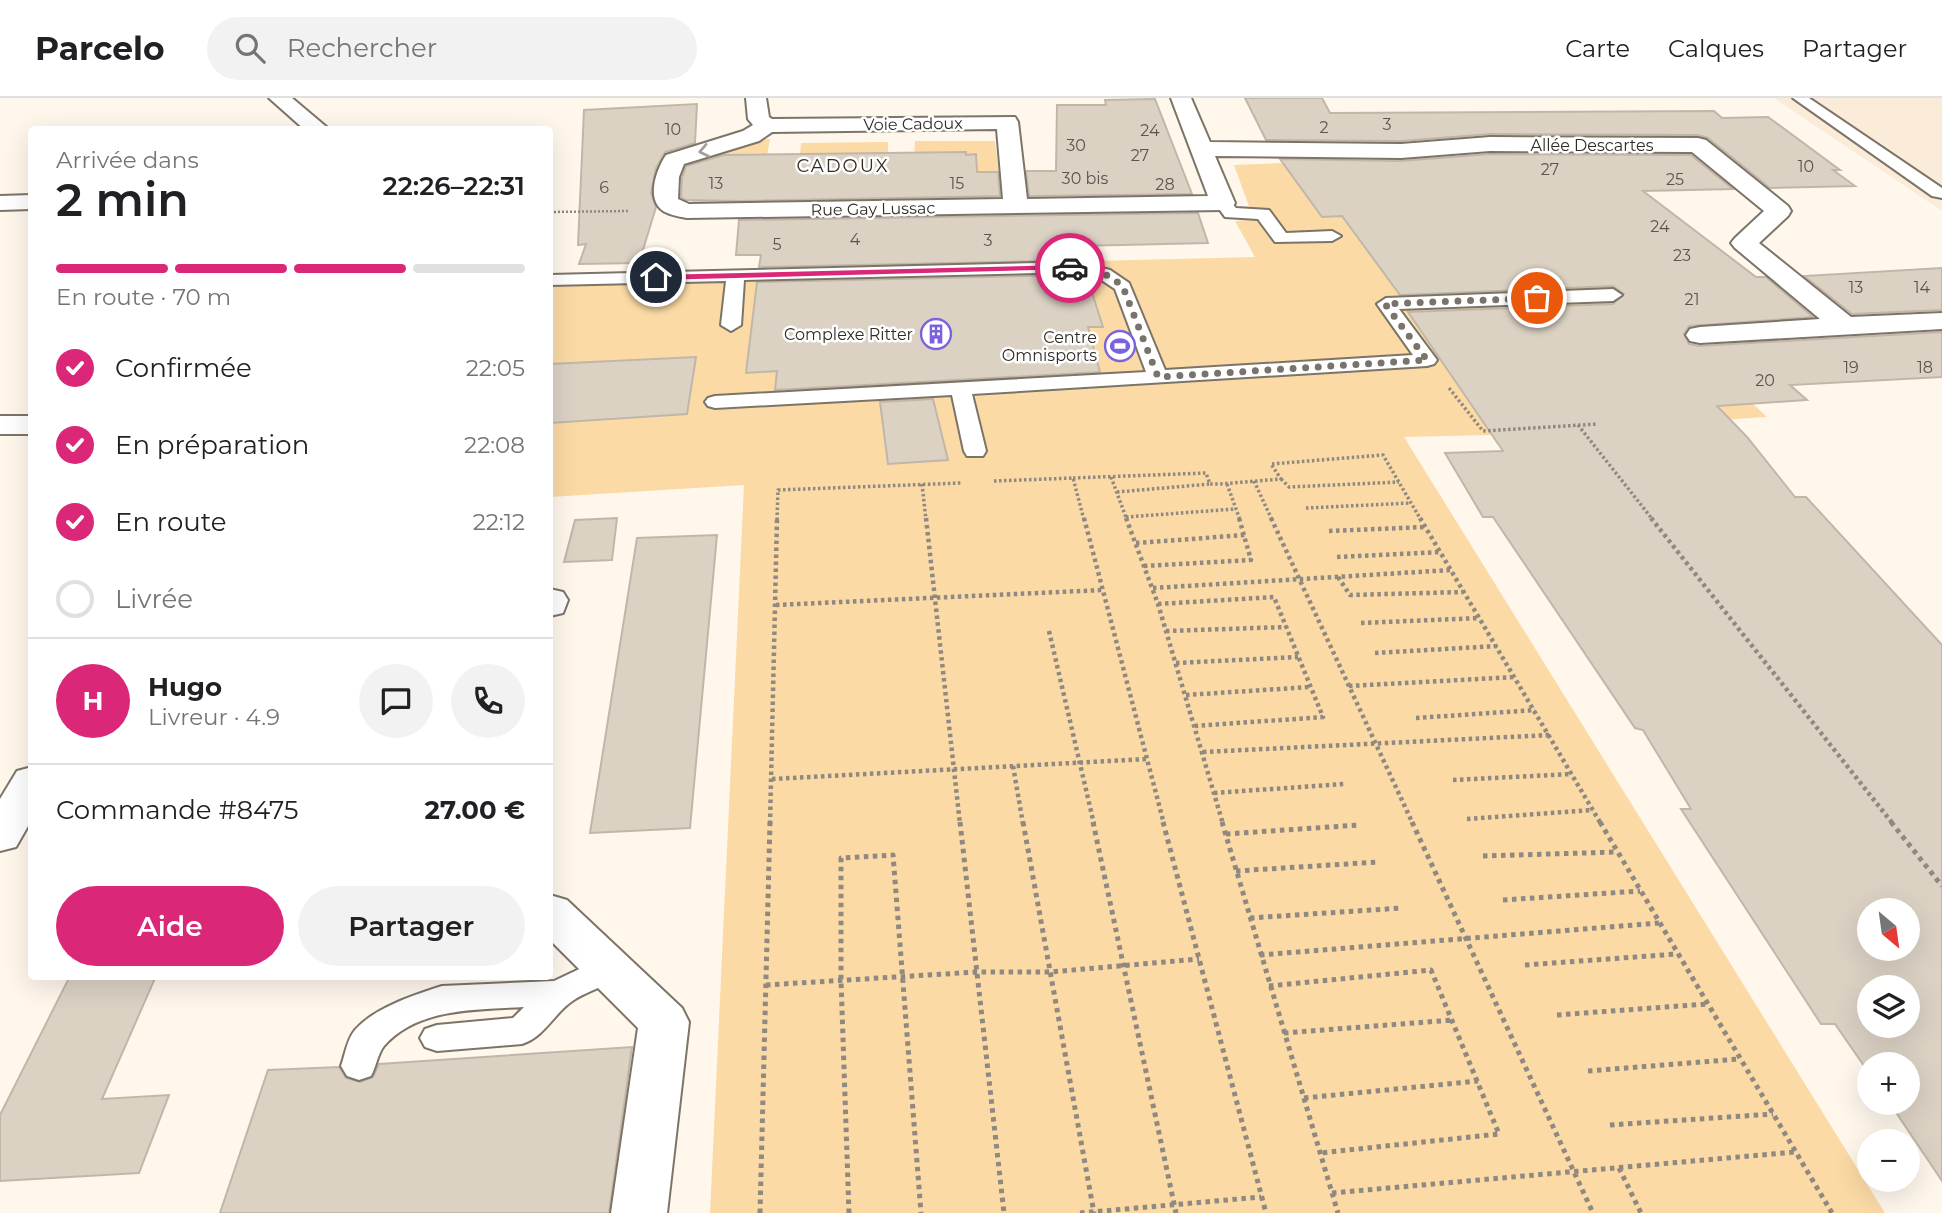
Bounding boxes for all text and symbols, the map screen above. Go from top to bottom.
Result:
search box [207,17,697,80]
text: Parcelo [35,28,165,68]
icon: search [231,29,269,67]
text: Rechercher [287,32,437,64]
text: Carte [1565,34,1630,63]
text: Calques [1668,34,1764,63]
text: Partager [1802,34,1907,63]
street label: Voie Cadoux [863,114,963,134]
house number: 3 [1382,115,1392,134]
house number: 2 [1319,118,1329,137]
house number: 10 [665,120,681,139]
house number: 24 [1140,121,1160,140]
house number: 30 [1066,136,1086,155]
street label: Allée Descartes [1530,136,1654,155]
one-way arrow [698,142,710,157]
text: Arrivée dans [56,146,199,174]
house number: 27 [1131,146,1149,165]
district label: CADOUX [796,155,890,177]
house number: 10 [1798,157,1814,176]
house number: 27 [1541,160,1559,179]
house number: 30 bis [1062,169,1109,188]
text: 22:26–22:31 [383,170,525,202]
house number: 25 [1666,170,1684,189]
text: 2 min [56,171,189,228]
house number: 13 [709,174,723,193]
house number: 15 [950,174,964,193]
house number: 28 [1155,175,1175,194]
house number: 6 [599,178,609,197]
street label: Rue Gay Lussac [811,198,935,220]
house number: 24 [1650,217,1670,236]
house number: 4 [850,230,861,249]
house number: 3 [983,231,993,250]
courier [1035,233,1105,303]
house number: 5 [772,235,782,254]
house number: 23 [1673,246,1691,265]
pin [626,247,686,307]
icon: car [1051,249,1089,287]
icon: home [637,258,675,296]
pin [1507,268,1567,328]
house number: 13 [1849,278,1863,297]
house number: 14 [1914,278,1931,297]
icon: bag [1518,279,1556,317]
text: En route · 70 m [56,283,231,311]
house number: 21 [1685,290,1699,309]
building icon: Complexe Ritter [919,317,953,351]
place label: Complexe Ritter [784,325,913,344]
place label: Centre Omnisports [1002,328,1097,365]
sports icon: Centre Omnisports [1103,329,1137,363]
icon: check [56,349,94,387]
text: Confirmée [115,352,252,384]
text: 22:05 [466,354,525,382]
house number: 19 [1843,358,1859,377]
house number: 18 [1917,358,1933,377]
house number: 20 [1755,371,1775,390]
icon: check [56,426,94,464]
text: En préparation [115,429,309,461]
text: 22:08 [464,431,525,459]
icon: check [56,503,94,541]
text: En route [115,506,226,538]
text: 22:12 [473,508,525,536]
text: Livrée [115,583,193,615]
button: chat [359,664,433,738]
button: phone [451,664,525,738]
text: Hugo [148,671,222,703]
text: H [82,685,104,717]
text: Livreur · 4.9 [148,703,280,731]
text: Commande #8475 [56,794,299,826]
text: 27.00 € [425,794,525,826]
button: Aide [56,886,284,966]
button: Partager [298,886,525,966]
north arrow [1857,898,1920,961]
map controls [1857,898,1920,1192]
button: layers [1857,975,1920,1038]
button: + [1857,1052,1920,1115]
button: − [1857,1129,1920,1192]

